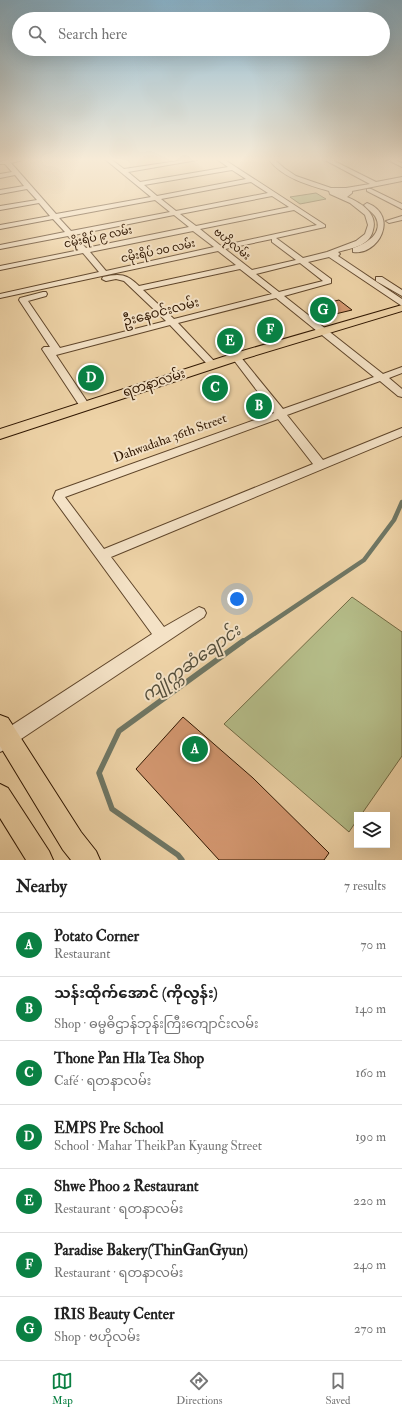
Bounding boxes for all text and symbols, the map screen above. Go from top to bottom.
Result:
search box [12,12,390,56]
icon: search [26,23,48,45]
text: Search here [58,25,127,44]
street label: ငမိုးရိပ် ၉ လမ်း [62,222,134,253]
street label: ဗဟိုလမ်း [210,225,254,264]
street label: ငမိုးရိပ် ၁၀ လမ်း [119,236,197,267]
street label: ဦးနေဝင်းလမ်း [121,293,201,332]
pin: G [310,295,336,325]
pin: F [257,315,283,345]
pin: E [217,326,243,356]
pin: D [78,363,104,393]
street label: ရတနာလမ်း [120,364,188,403]
pin: C [202,373,228,403]
pin: B [246,391,272,421]
street label: Dahwadaha 36th Street [111,410,229,466]
your location [227,589,247,609]
water label: ကျိုက္ကဆံချောင်း [136,618,247,708]
pin: A [182,734,208,764]
map controls [354,812,390,848]
button: layers [354,812,390,848]
text: Nearby [16,876,67,897]
text: 7 results [344,878,386,894]
text: Potato Corner [54,927,139,946]
text: A [25,937,33,953]
text: 70 m [361,937,386,953]
text: Restaurant [54,946,110,962]
text: သန်းထိုက်အောင် (ကိုလွန်း) [54,984,218,1003]
text: B [25,1001,33,1017]
text: 140 m [355,1001,386,1017]
text: Shop · ဓမ္မဓိဌာန်ဘုန်းကြီးကျောင်းလမ်း [54,1016,259,1032]
text: Thone Pan Hla Tea Shop [54,1049,204,1068]
text: C [24,1065,34,1081]
text: 160 m [355,1065,386,1081]
text: Café · ရတနာလမ်း [54,1073,151,1089]
text: EMPS Pre School [54,1119,164,1138]
text: D [24,1129,34,1145]
text: 190 m [355,1129,386,1145]
text: School · Mahar TheikPan Kyaung Street [54,1138,262,1154]
text: Shwe Phoo 2 Restaurant [54,1177,199,1196]
text: E [24,1193,34,1209]
text: 220 m [353,1193,386,1209]
text: Restaurant · ရတနာလမ်း [54,1201,183,1217]
text: Paradise Bakery(ThinGanGyun) [54,1241,248,1260]
text: F [25,1257,33,1273]
text: 240 m [353,1257,386,1273]
text: Restaurant · ရတနာလမ်း [54,1265,183,1281]
text: IRIS Beauty Center [54,1305,175,1324]
text: G [24,1321,34,1337]
text: 270 m [354,1321,386,1337]
text: Shop · ဗဟိုလမ်း [54,1329,140,1345]
tab: Map [51,1370,73,1407]
tab: Directions [176,1370,223,1407]
tab: Saved [325,1370,351,1407]

